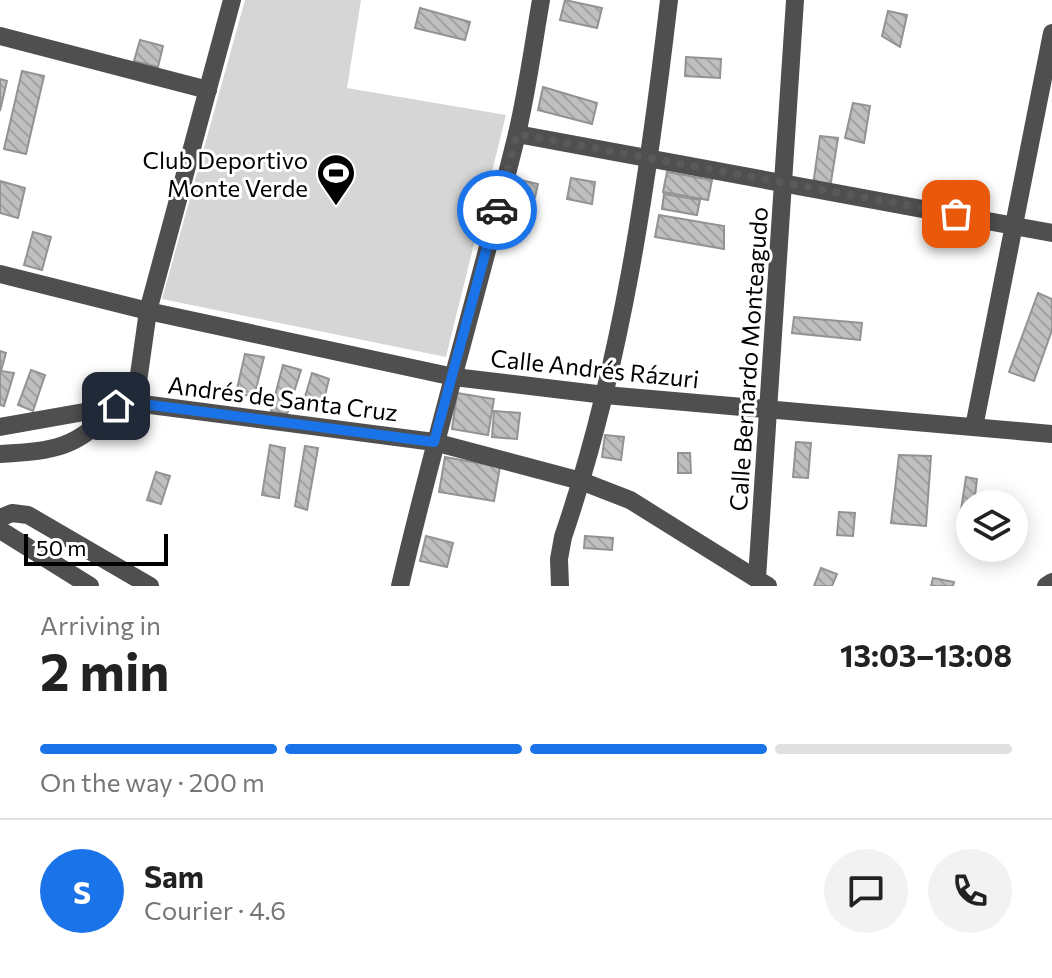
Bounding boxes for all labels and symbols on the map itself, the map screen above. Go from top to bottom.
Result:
place label: Club Deportivo Monte Verde [143,145,308,202]
sports icon: Club Deportivo Monte Verde [315,152,357,207]
courier [457,170,537,250]
pin [922,180,990,248]
street label: Calle Bernardo Monteagudo [723,206,773,512]
street label: Calle Andrés Rázuri [489,343,701,393]
street label: Andrés de Santa Cruz [166,370,400,426]
pin [82,372,150,440]
scale bar [24,530,168,566]

